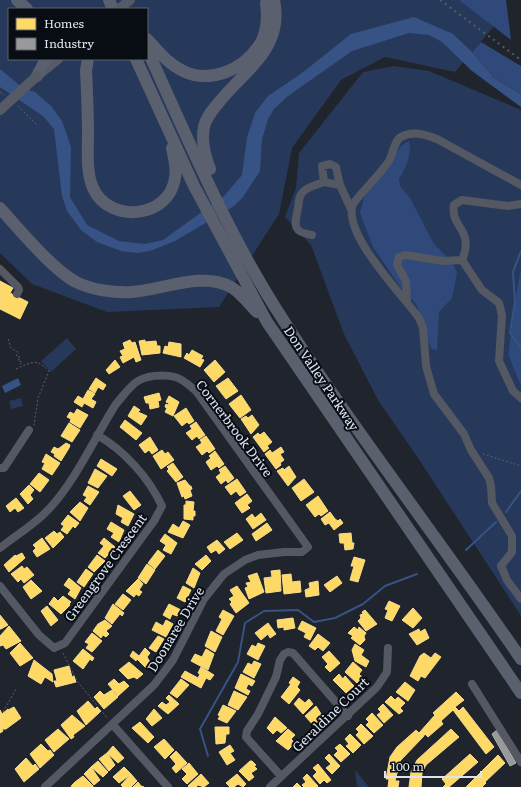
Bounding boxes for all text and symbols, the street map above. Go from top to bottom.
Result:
legend [8,8,148,60]
text: Homes [44,14,84,32]
text: Industry [44,34,94,52]
street label: Don Valley Parkway [280,322,364,435]
street label: Cornerbrook Drive [192,375,278,481]
street label: Greengrove Crescent [59,509,151,625]
street label: Doonaree Drive [142,582,208,675]
street label: Geraldine Court [287,672,373,756]
scale bar [385,753,481,779]
text: 100 m [391,757,424,775]

